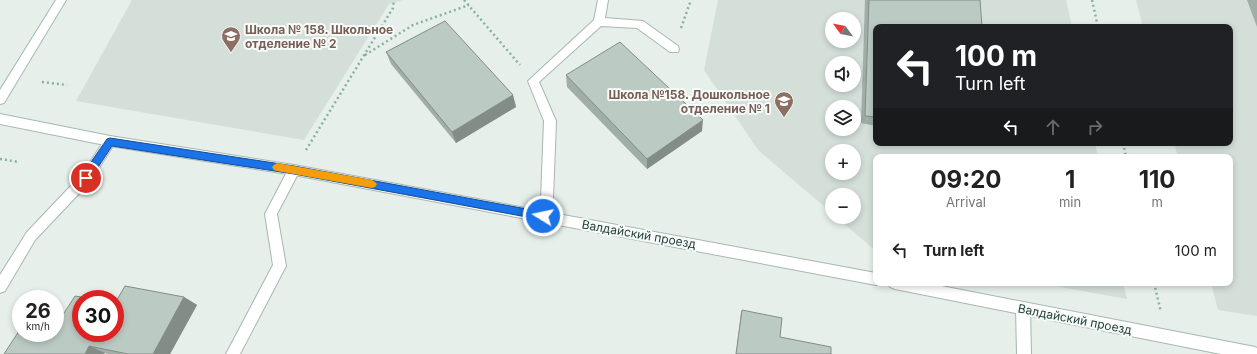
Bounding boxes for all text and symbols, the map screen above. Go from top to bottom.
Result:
north arrow [825,12,861,48]
map controls [825,12,861,224]
place label: Школа № 158. Школьное отделение № 2 [245,22,393,51]
school or university icon: Школа № 158. Школьное отделение № 2 [220,25,242,53]
text: 100 m [955,39,1037,73]
icon: left [889,40,941,92]
button: sound [825,56,861,92]
text: Turn left [955,73,1025,94]
place label: Школа №158. Дошкольное отделение № 1 [608,87,770,116]
school or university icon: Школа №158. Дошкольное отделение № 1 [773,90,795,118]
button: layers [825,100,861,136]
icon: left [1000,116,1022,138]
icon: ahead [1042,116,1064,138]
icon: right [1084,116,1106,138]
button: + [825,144,861,180]
pin [69,161,103,195]
text: 09:20 [930,165,1002,194]
text: 1 [1065,165,1075,194]
text: 110 [1139,165,1176,194]
icon: arrive [75,167,97,189]
button: − [825,188,861,224]
text: Arrival [946,194,986,210]
text: min [1059,194,1081,210]
text: m [1151,194,1163,210]
position arrow [522,195,564,237]
street label: Валдайский проезд [581,217,698,252]
icon: left [889,239,911,261]
text: Turn left [923,241,984,260]
text: 100 m [1175,241,1217,260]
speed limit sign: 30 [72,290,124,342]
text: 26 [25,299,51,323]
street label: Валдайский проезд [1017,301,1134,338]
text: km/h [26,320,50,332]

